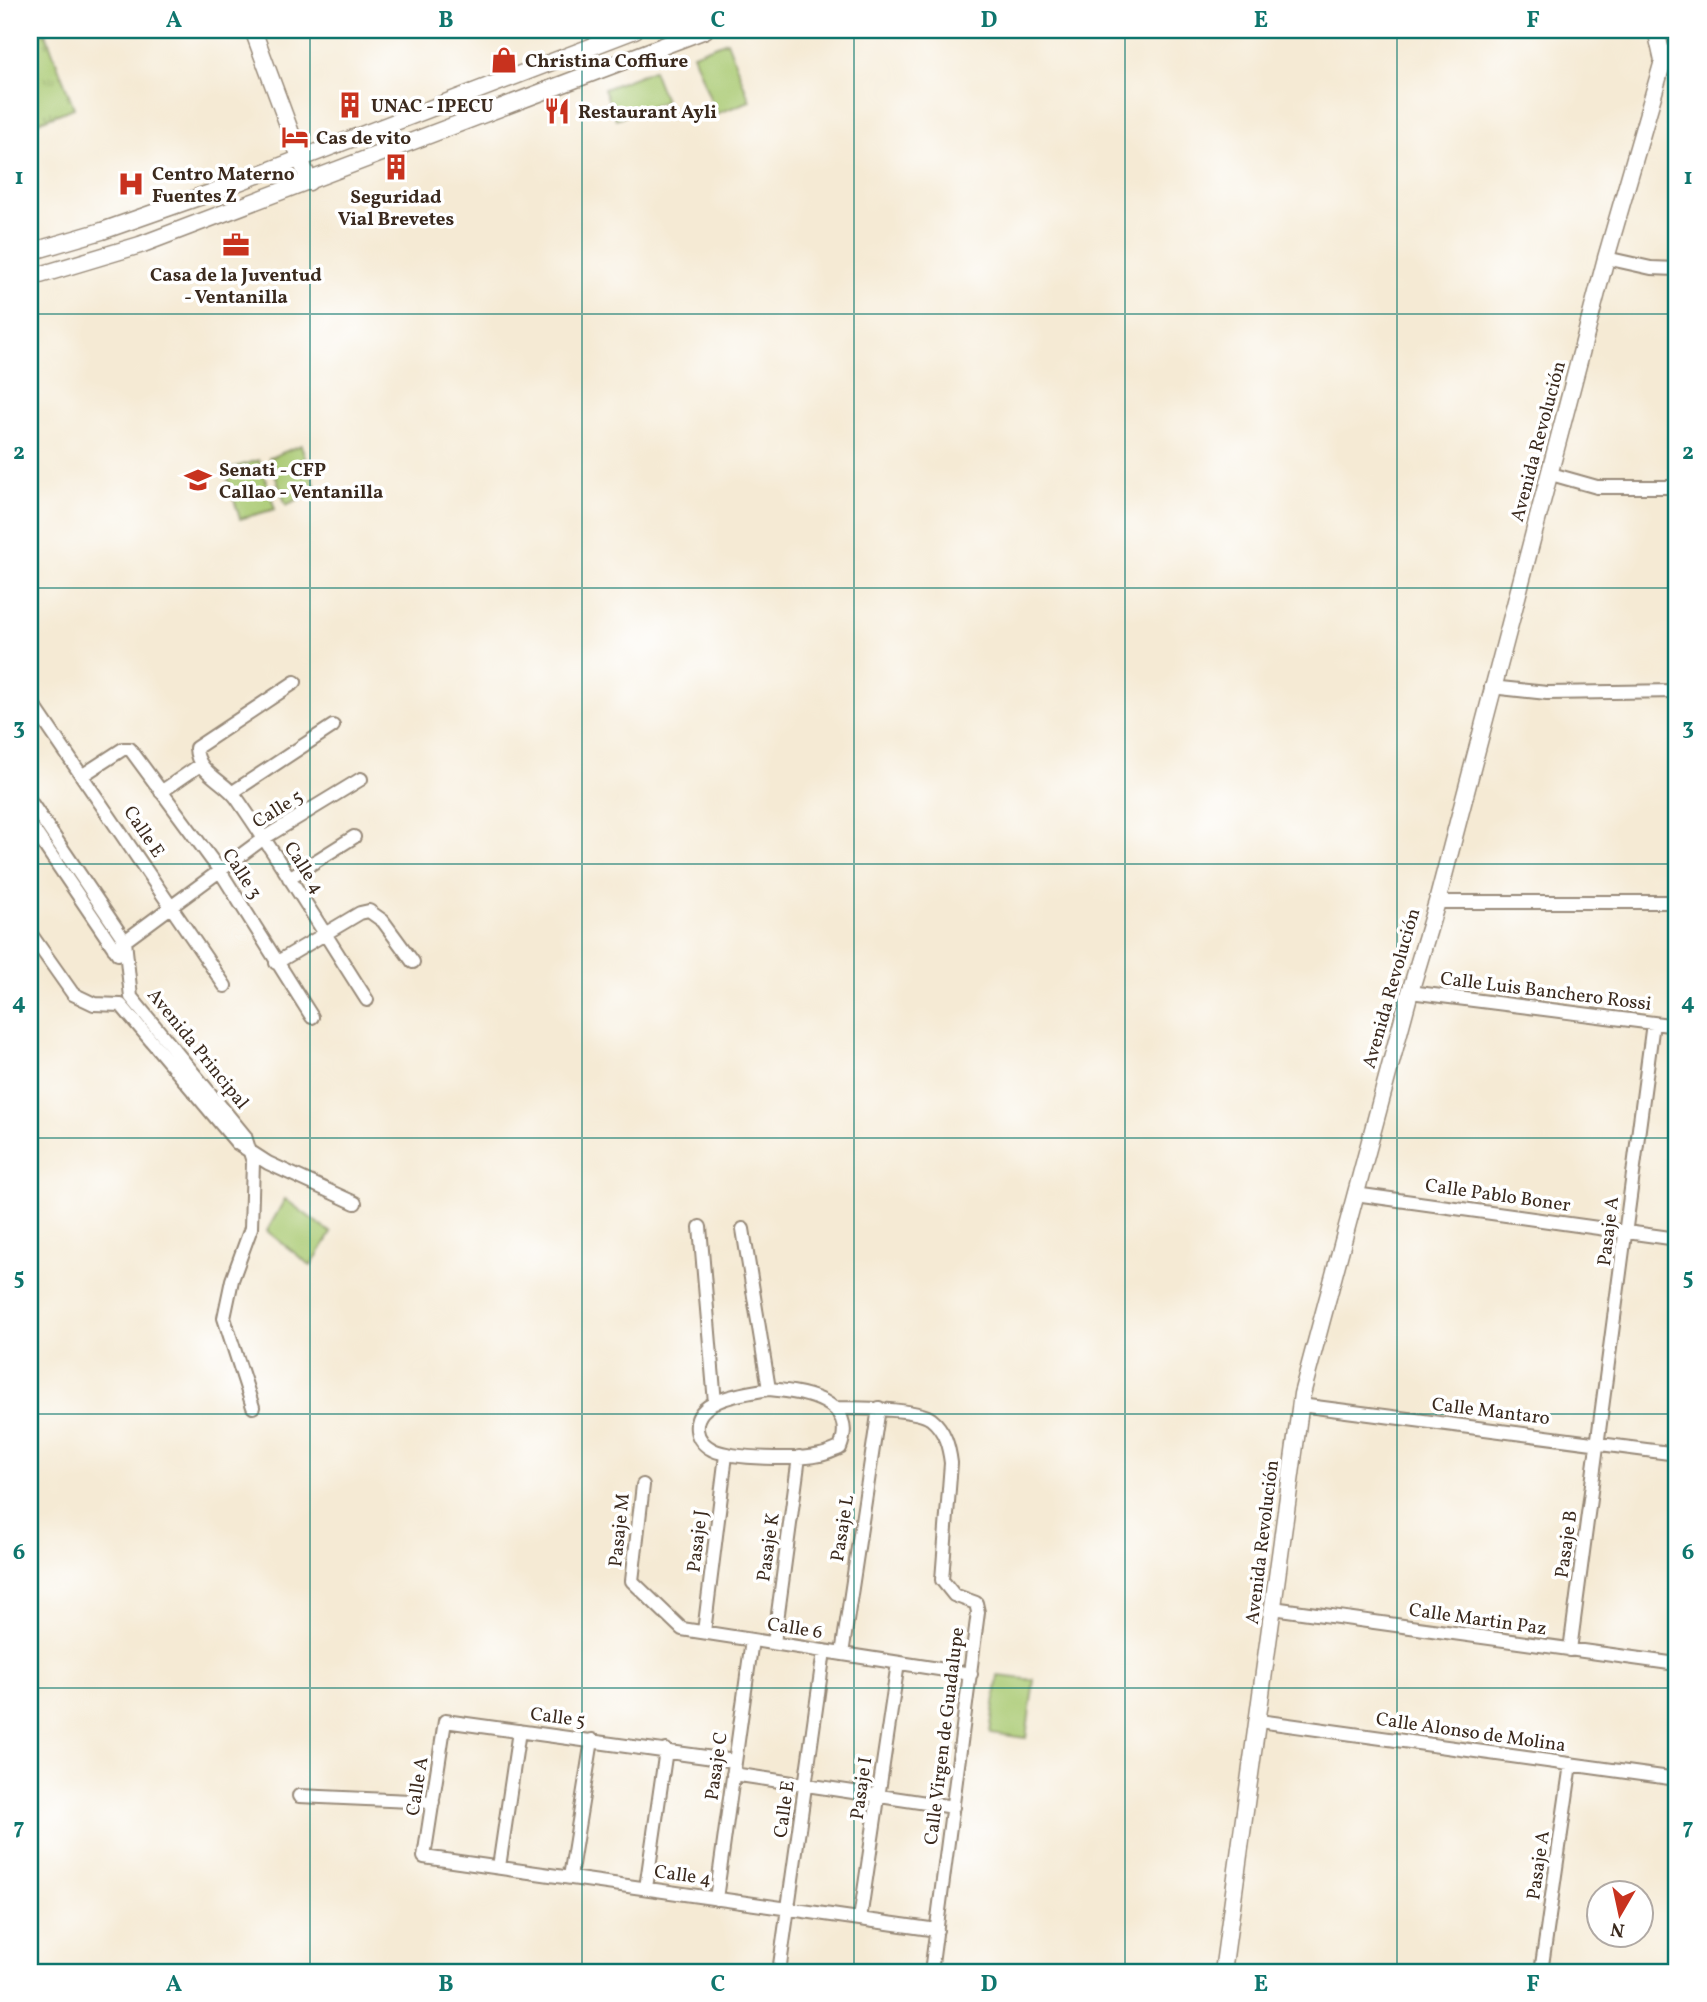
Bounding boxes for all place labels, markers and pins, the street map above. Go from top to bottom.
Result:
shop icon: Christina Coffiure [489,45,519,75]
place label: Christina Coffiure [525,49,688,75]
building icon: UNAC - IPECU [335,90,365,120]
place label: UNAC - IPECU [371,94,494,120]
restaurant icon: Restaurant Ayli [542,96,572,126]
place label: Restaurant Ayli [578,100,717,126]
hotel icon: Cas de vito [280,122,310,152]
place label: Cas de vito [316,126,411,152]
building icon: Seguridad Vial Brevetes [381,152,411,182]
place label: Centro Materno Fuentes Z [152,162,295,210]
hospital icon: Centro Materno Fuentes Z [116,169,146,199]
place label: Seguridad Vial Brevetes [338,185,454,233]
office icon: Casa de la Juventud - Ventanilla [221,230,251,260]
place label: Casa de la Juventud - Ventanilla [150,263,322,311]
place label: Senati - CFP Callao - Ventanilla [219,458,383,506]
school or university icon: Senati - CFP Callao - Ventanilla [183,465,213,495]

